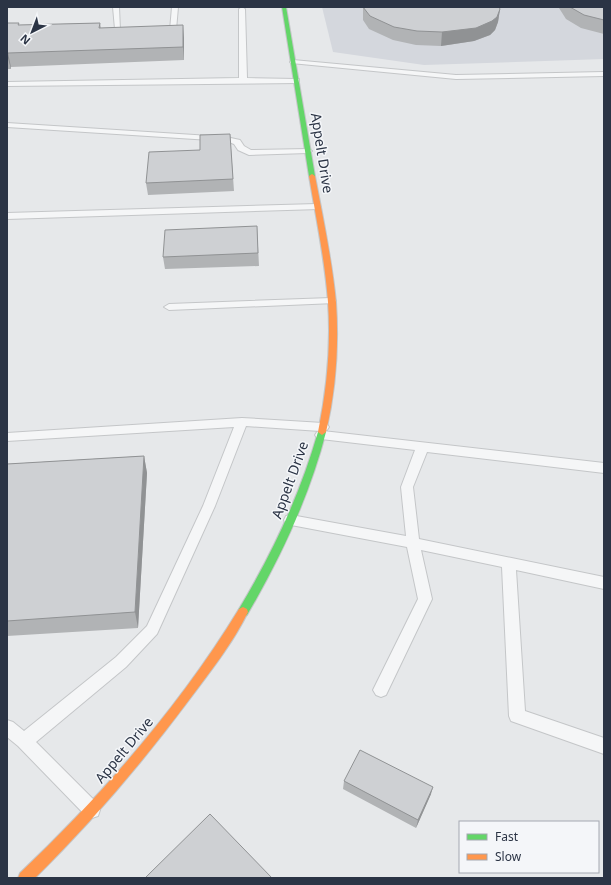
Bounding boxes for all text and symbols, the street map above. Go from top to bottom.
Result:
north arrow [12,12,52,52]
text: N [17,31,33,48]
street label: Appelt Drive [307,111,338,195]
street label: Appelt Drive [267,438,312,521]
street label: Appelt Drive [90,712,157,787]
legend [459,821,599,873]
text: Fast [495,828,519,845]
text: Slow [495,848,522,865]

